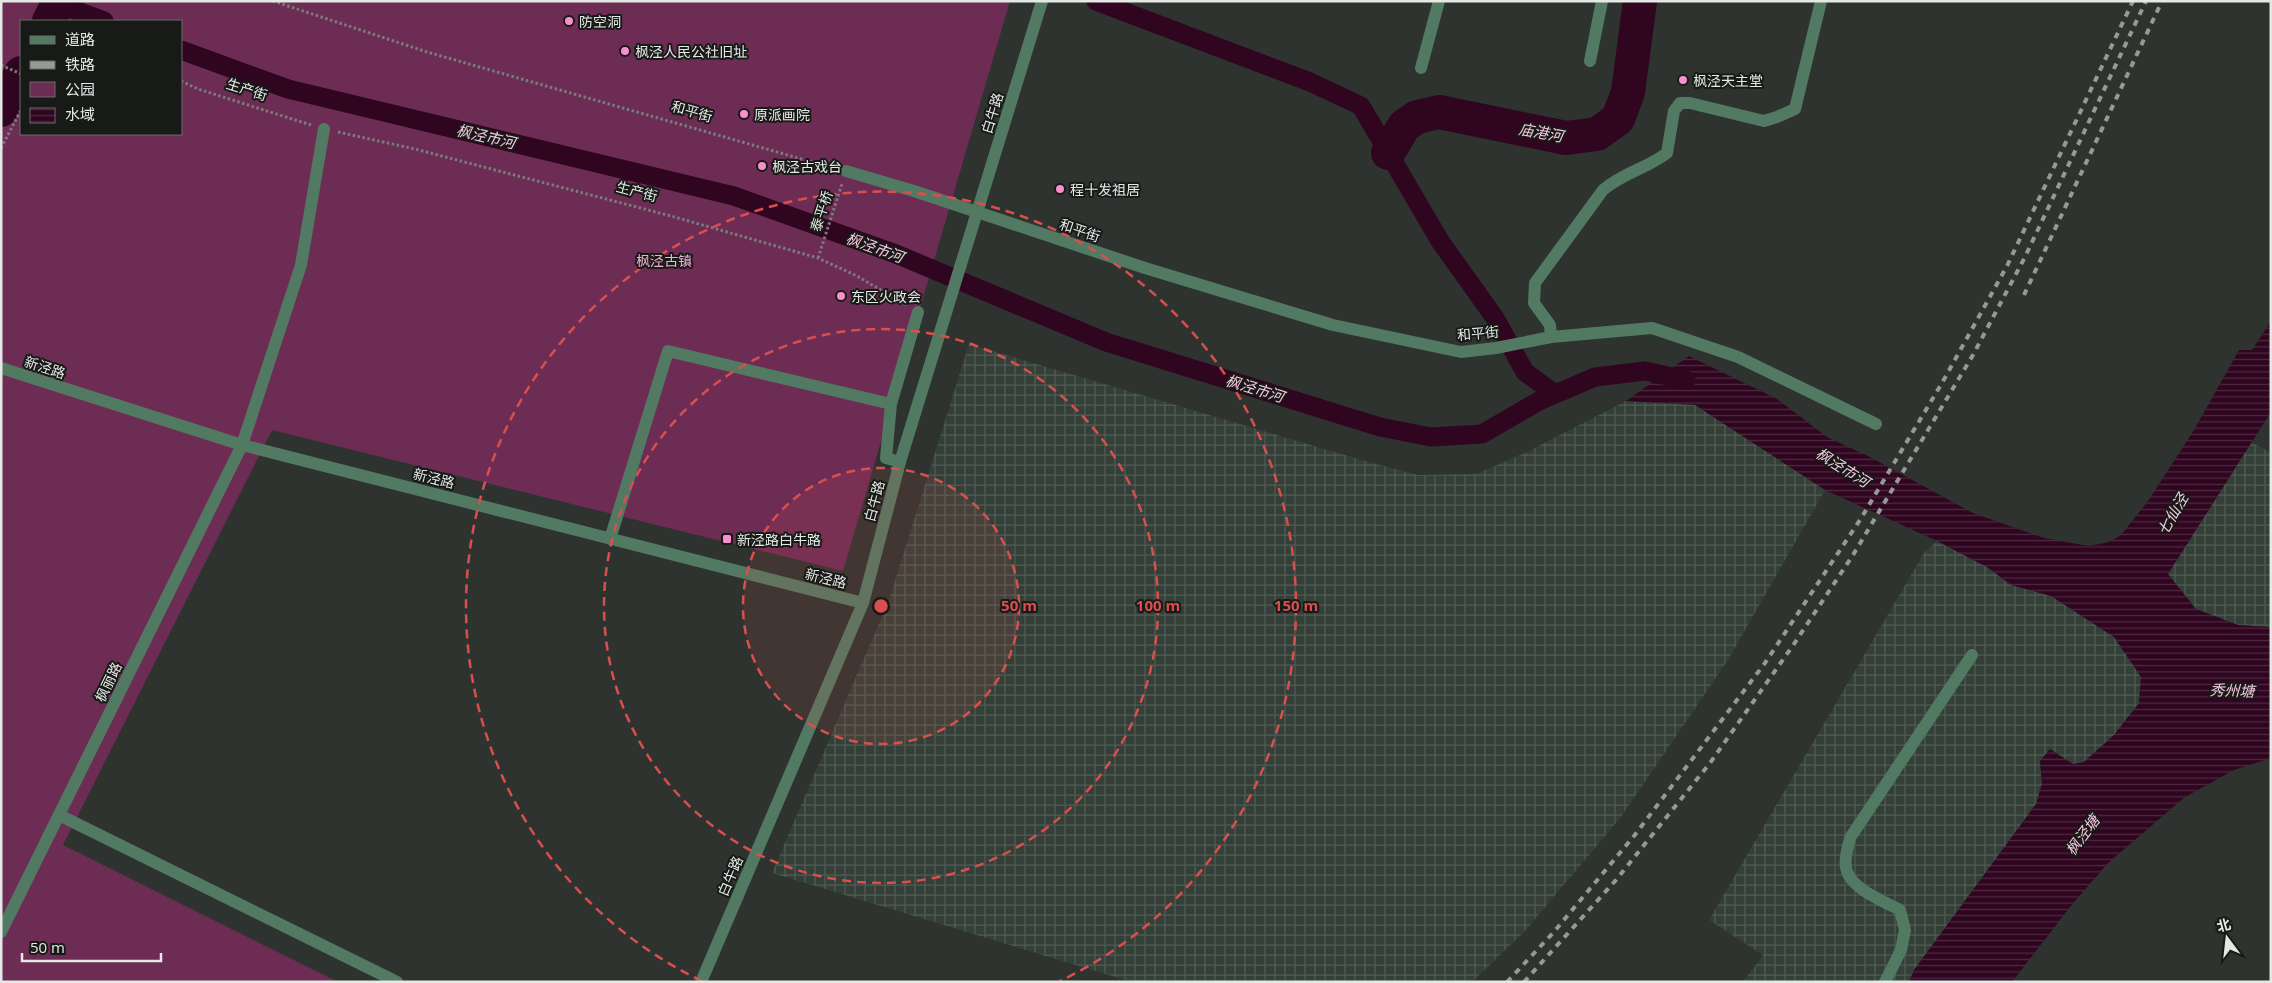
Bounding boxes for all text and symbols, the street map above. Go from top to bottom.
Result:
place label: 防空洞 [579,12,621,31]
marker: 防空洞 [563,15,575,27]
legend [20,20,182,135]
text: 道路 [65,29,95,49]
place label: 枫泾人民公社旧址 [635,42,747,61]
marker: 枫泾人民公社旧址 [619,45,631,57]
text: 铁路 [65,54,95,74]
place label: 枫泾天主堂 [1693,71,1763,90]
street label: 生产街 [224,73,270,105]
marker: 枫泾天主堂 [1677,74,1689,86]
text: 公园 [65,79,95,99]
street label: 白牛路 [977,90,1007,136]
street label: 和平街 [669,96,715,126]
text: 水域 [65,104,95,124]
place label: 原派画院 [754,105,810,124]
marker: 原派画院 [738,108,750,120]
water label: 庙港河 [1517,118,1568,146]
water label: 枫泾市河 [455,120,520,153]
place label: 枫泾古戏台 [772,157,842,176]
marker: 枫泾古戏台 [756,160,768,172]
street label: 生产街 [614,176,660,206]
place label: 程十发祖居 [1070,180,1140,199]
marker: 程十发祖居 [1054,183,1066,195]
street label: 泰平桥 [805,188,837,234]
street label: 和平街 [1057,214,1103,246]
water label: 枫泾市河 [843,227,909,268]
park label: 枫泾古镇 [636,251,692,270]
place label: 东区火政会 [851,287,921,306]
marker: 东区火政会 [835,290,847,302]
street label: 和平街 [1456,322,1500,344]
street label: 新泾路 [22,351,68,383]
water label: 枫泾市河 [1223,370,1289,407]
water label: 枫泾市河 [1812,443,1876,493]
street label: 新泾路 [411,464,457,492]
street label: 白牛路 [859,478,889,524]
water label: 七仙泾 [2152,488,2193,538]
place label: 新泾路白牛路 [737,530,821,549]
marker: 新泾路白牛路 [721,533,733,545]
street label: 新泾路 [803,564,849,592]
text: 50 m [1001,595,1037,615]
text: 100 m [1136,595,1180,615]
text: 150 m [1274,595,1318,615]
centre of rings [872,597,890,615]
street label: 枫丽路 [90,659,126,705]
water label: 秀州塘 [2209,679,2258,701]
water label: 枫泾塘 [2060,809,2105,859]
street label: 白牛路 [713,853,747,899]
north arrow [2202,913,2252,963]
text: 北 [2214,914,2233,936]
scale bar [22,930,161,962]
text: 50 m [30,937,65,957]

